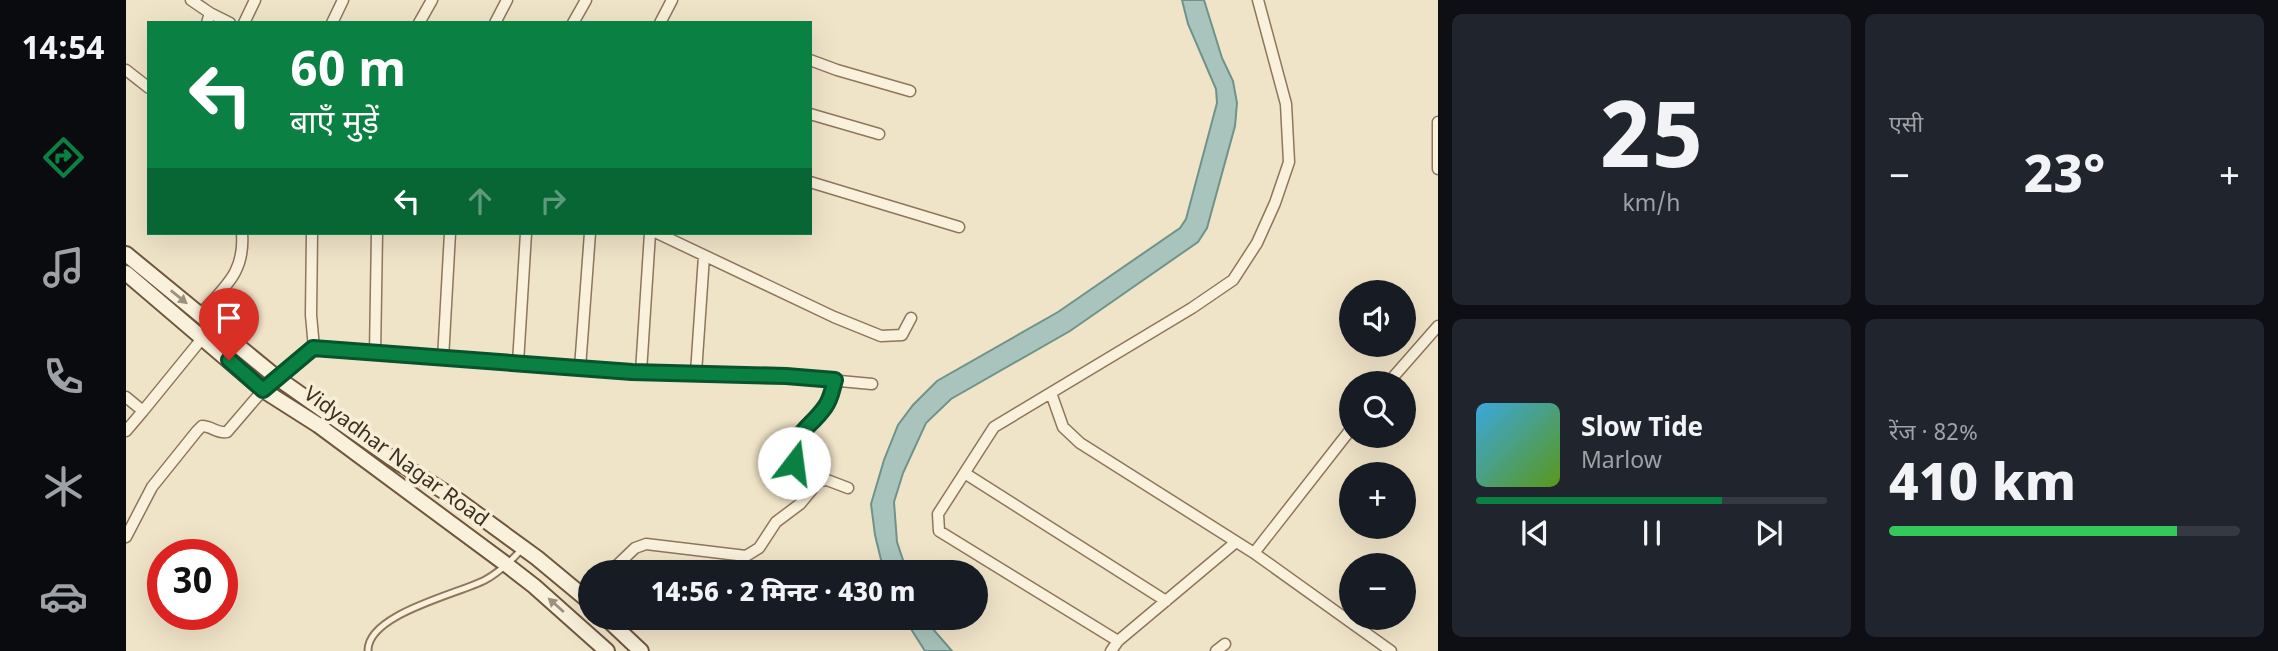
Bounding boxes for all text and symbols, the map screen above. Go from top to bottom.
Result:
text: 14:54 [21,30,105,72]
text: 60 m [290,42,406,106]
icon: left [175,49,266,140]
text: 25 [1600,85,1703,204]
text: बाएँ मुड़ें [290,104,379,146]
text: एसी [1889,111,1923,141]
icon: directions [39,133,88,182]
text: 23° [2024,145,2105,213]
text: − [1889,154,1910,204]
text: + [2219,154,2240,204]
icon: left [388,182,426,220]
icon: ahead [461,182,499,220]
icon: right [534,182,572,220]
text: km/h [1623,190,1680,220]
icon: music [39,243,88,292]
map controls [1339,280,1416,630]
button: sound [1339,280,1416,357]
pin [199,288,259,360]
one-way arrow [169,290,187,305]
icon: arrive [210,299,248,337]
icon: phone [39,352,88,401]
button: search [1339,371,1416,448]
street label: Vidyadhar Nagar Road [297,381,493,535]
text: Slow Tide [1581,413,1703,447]
text: रेंज · 82% [1889,419,1978,449]
position arrow [757,426,831,500]
text: Marlow [1581,447,1662,477]
text: 410 km [1889,453,2076,521]
icon: climate [39,462,88,511]
button: + [1339,462,1416,539]
icon: previous [1516,514,1554,552]
icon: pause [1633,514,1671,552]
icon: next [1750,514,1788,552]
speed limit sign: 30 [147,539,238,630]
button: − [1339,553,1416,630]
icon: car [39,572,88,621]
text: 14:56 · 2 मिनट · 430 m [651,578,915,612]
one-way arrow [548,598,565,614]

